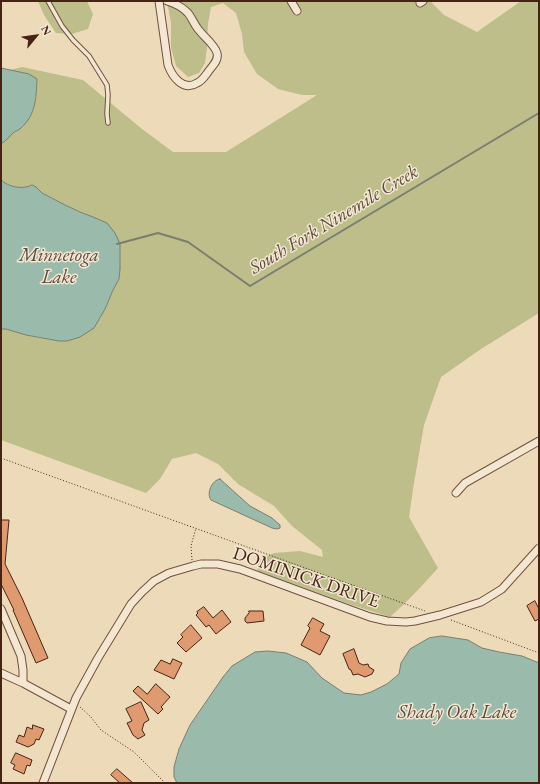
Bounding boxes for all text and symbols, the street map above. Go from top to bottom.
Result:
north arrow [16,16,56,56]
text: N [38,23,55,37]
water label: South Fork Ninemile Creek [245,160,423,280]
water label: Minnetoga Lake [19,245,99,289]
street label: DOMINICK DRIVE [230,543,382,613]
water label: Shady Oak Lake [398,702,516,724]

